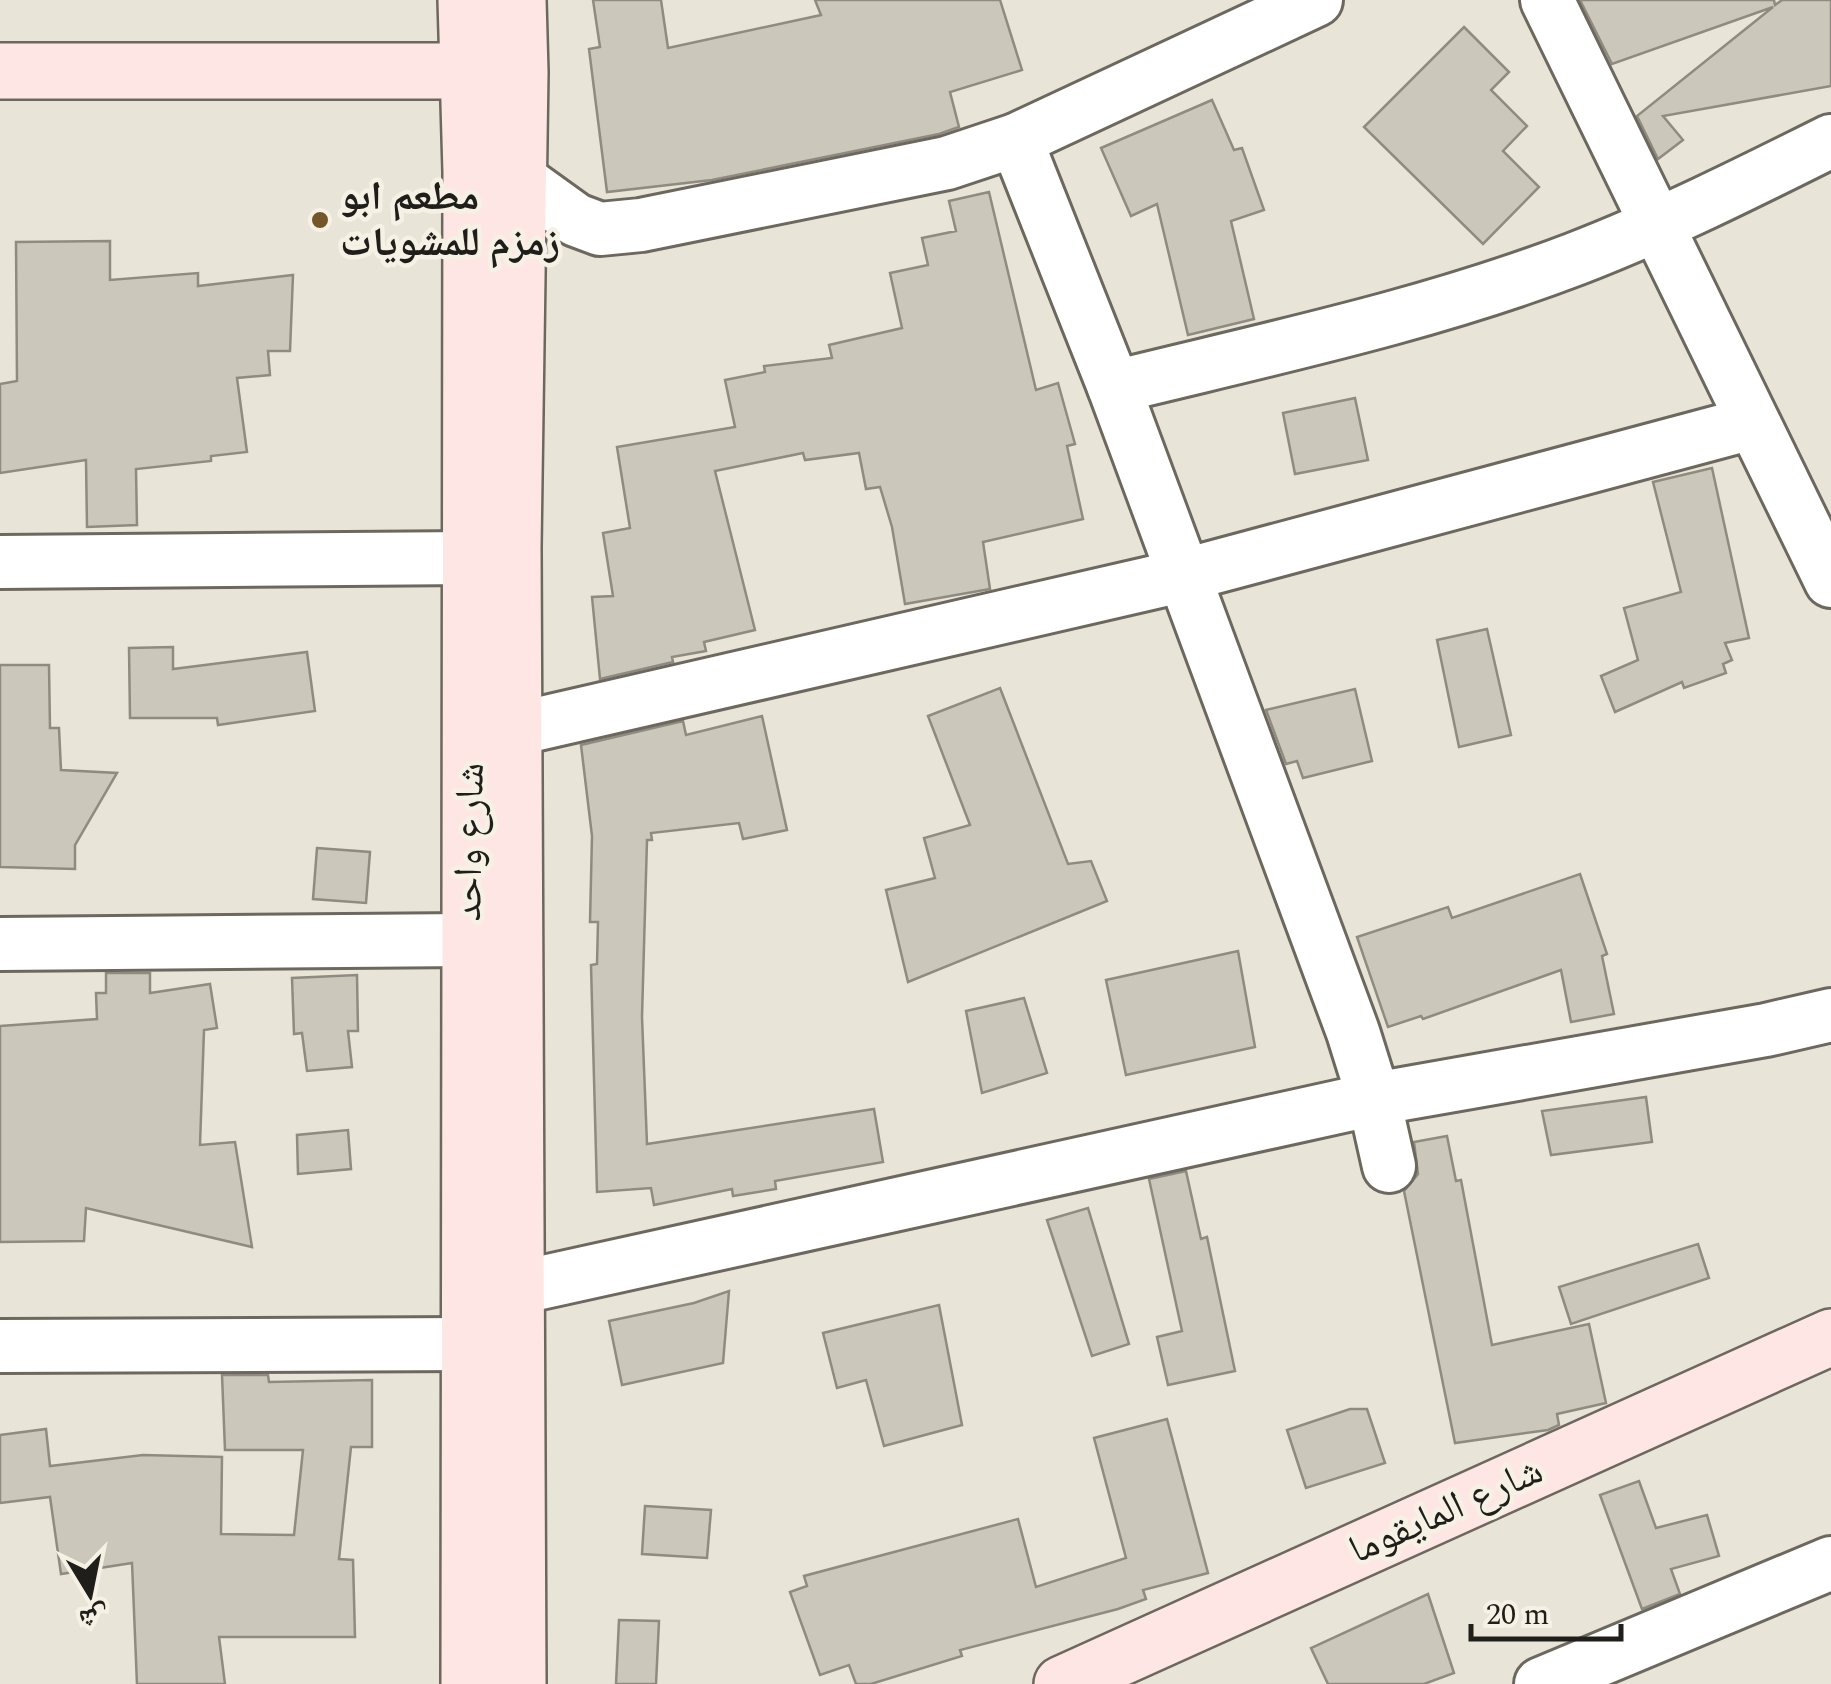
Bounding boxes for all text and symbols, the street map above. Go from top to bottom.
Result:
place label: مطعم ابو زمزم للمشويات [340,167,560,274]
marker: مطعم ابو زمزم للمشويات [309,209,331,231]
street label: شارع واحد [438,762,502,922]
street label: شارع المايقوما [1339,1441,1553,1581]
north arrow [40,1544,140,1644]
scale bar [1471,1579,1621,1641]
text: 20 m [1486,1592,1549,1638]
text: ش [76,1593,112,1641]

